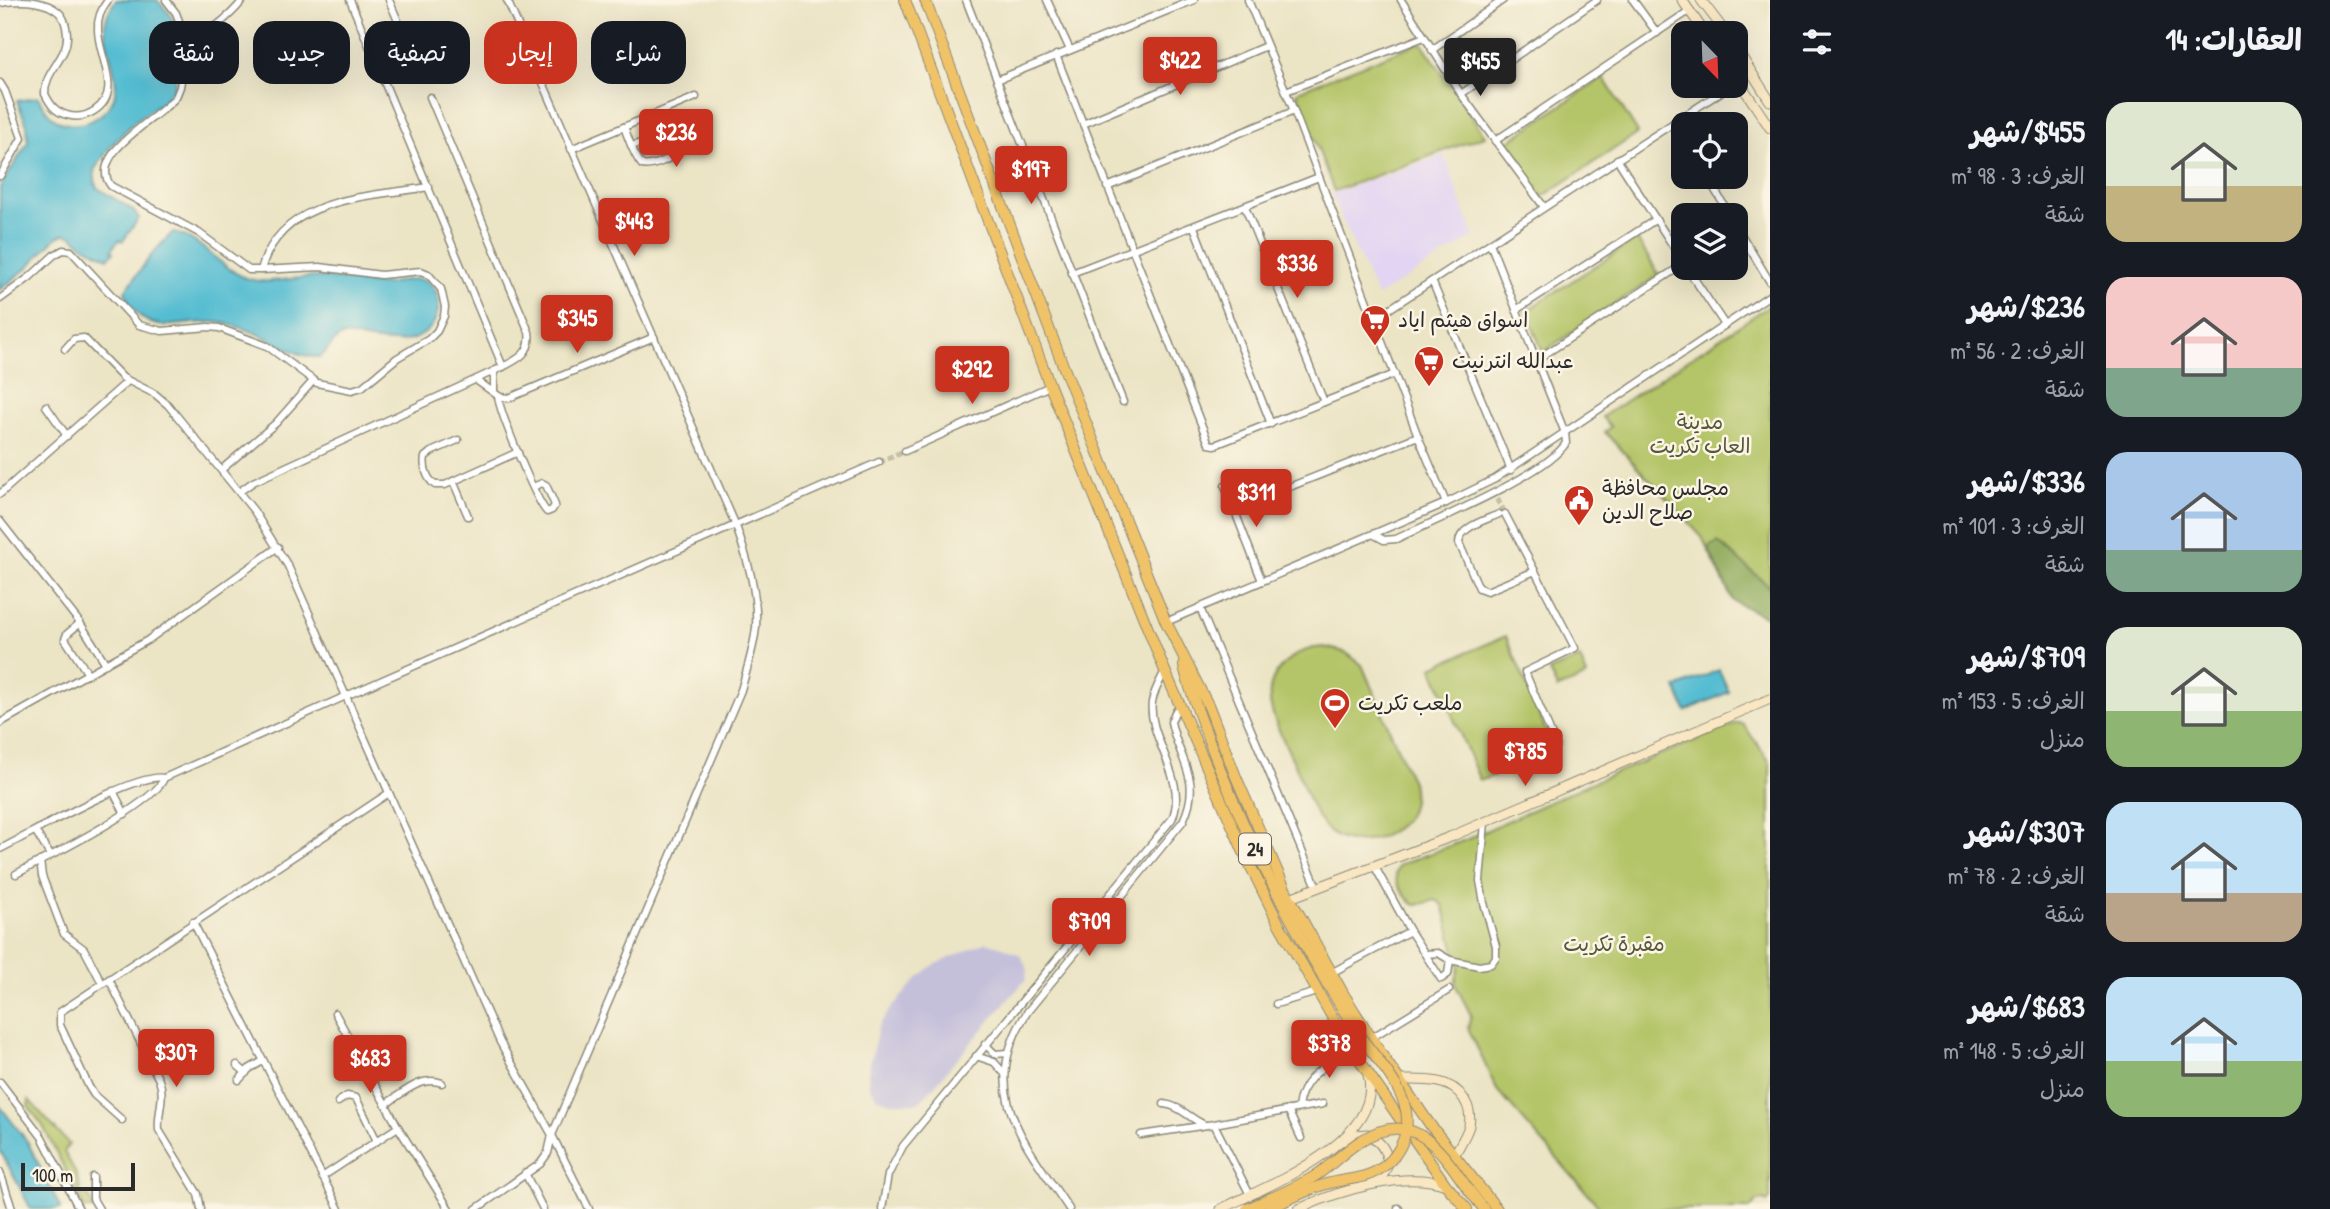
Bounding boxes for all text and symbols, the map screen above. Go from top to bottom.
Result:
text: العقارات: 14 [2165,19,2302,59]
chip: شقة [149,21,239,84]
chip: جديد [253,21,350,84]
chip: تصفية [364,21,470,84]
chip: إيجار [484,21,577,84]
chip: شراء [591,21,686,84]
north arrow [1671,21,1748,98]
map controls [1671,21,1748,280]
icon: filters [1798,23,1836,61]
pin: $422 [1139,38,1221,97]
pin: $455 [1439,38,1521,98]
text: $422 [1159,44,1201,75]
text: $455 [1460,45,1500,76]
pin: $236 [635,110,717,169]
text: $455/شهر [1971,111,2085,151]
button: locate [1671,112,1748,189]
text: $236 [655,116,697,147]
icon: home [2162,130,2246,214]
pin: $197 [990,146,1072,206]
text: $197 [1011,153,1051,184]
text: الغرف: 3 · 98 m² [1951,160,2085,191]
pin: $443 [593,198,675,258]
text: شقة [2045,198,2085,229]
button: layers [1671,203,1748,280]
text: $443 [614,205,654,236]
pin: $336 [1256,240,1338,300]
text: $336 [1276,247,1318,278]
text: $236/شهر [1968,286,2085,326]
pin: $345 [536,296,618,355]
text: $345 [557,302,597,333]
supermarket icon: اسواق هيثم اياد [1358,303,1392,347]
place label: اسواق هيثم اياد [1398,305,1528,336]
icon: home [2162,305,2246,389]
text: الغرف: 2 · 56 m² [1950,335,2085,366]
supermarket icon: عبدالله انترنيت [1412,344,1446,388]
pin: $292 [931,346,1013,406]
place label: عبدالله انترنيت [1452,346,1574,375]
text: $292 [951,353,993,384]
text: شقة [2045,373,2085,404]
park label: مدينة العاب تكريت [1650,407,1750,460]
text: $336/شهر [1968,461,2085,501]
pin: $311 [1215,470,1297,529]
place label: مجلس محافظة صلاح الدين [1602,473,1729,526]
text: $311 [1237,476,1275,507]
icon: home [2162,480,2246,564]
public building icon: مجلس محافظة صلاح الدين [1562,483,1596,527]
text: الغرف: 3 · 101 m² [1943,510,2085,541]
text: شقة [2045,548,2085,579]
text: $709/شهر [1968,636,2085,676]
icon: home [2162,655,2246,739]
text: الغرف: 5 · 153 m² [1942,685,2085,716]
sports icon: ملعب تكريت [1318,686,1352,730]
place label: ملعب تكريت [1358,688,1462,717]
text: منزل [2040,723,2085,754]
pin: $785 [1484,728,1566,788]
text: $785 [1504,735,1546,766]
text: $307/شهر [1965,811,2085,851]
icon: home [2162,830,2246,914]
road number: 24 [1239,834,1271,864]
text: الغرف: 2 · 78 m² [1948,860,2085,891]
pin: $709 [1048,898,1130,958]
text: شقة [2045,898,2085,929]
text: $709 [1068,905,1110,936]
park label: مقبرة تكريت [1563,929,1665,958]
text: $683/شهر [1969,986,2085,1026]
icon: home [2162,1005,2246,1089]
pin: $378 [1288,1020,1370,1080]
text: $378 [1307,1027,1351,1058]
pin: $307 [135,1030,217,1089]
text: الغرف: 5 · 148 m² [1943,1035,2085,1066]
text: $307 [154,1036,198,1067]
pin: $683 [329,1036,411,1095]
text: $683 [349,1042,391,1073]
text: منزل [2040,1073,2085,1104]
scale bar [21,1160,135,1192]
text: 100 m [32,1162,73,1188]

